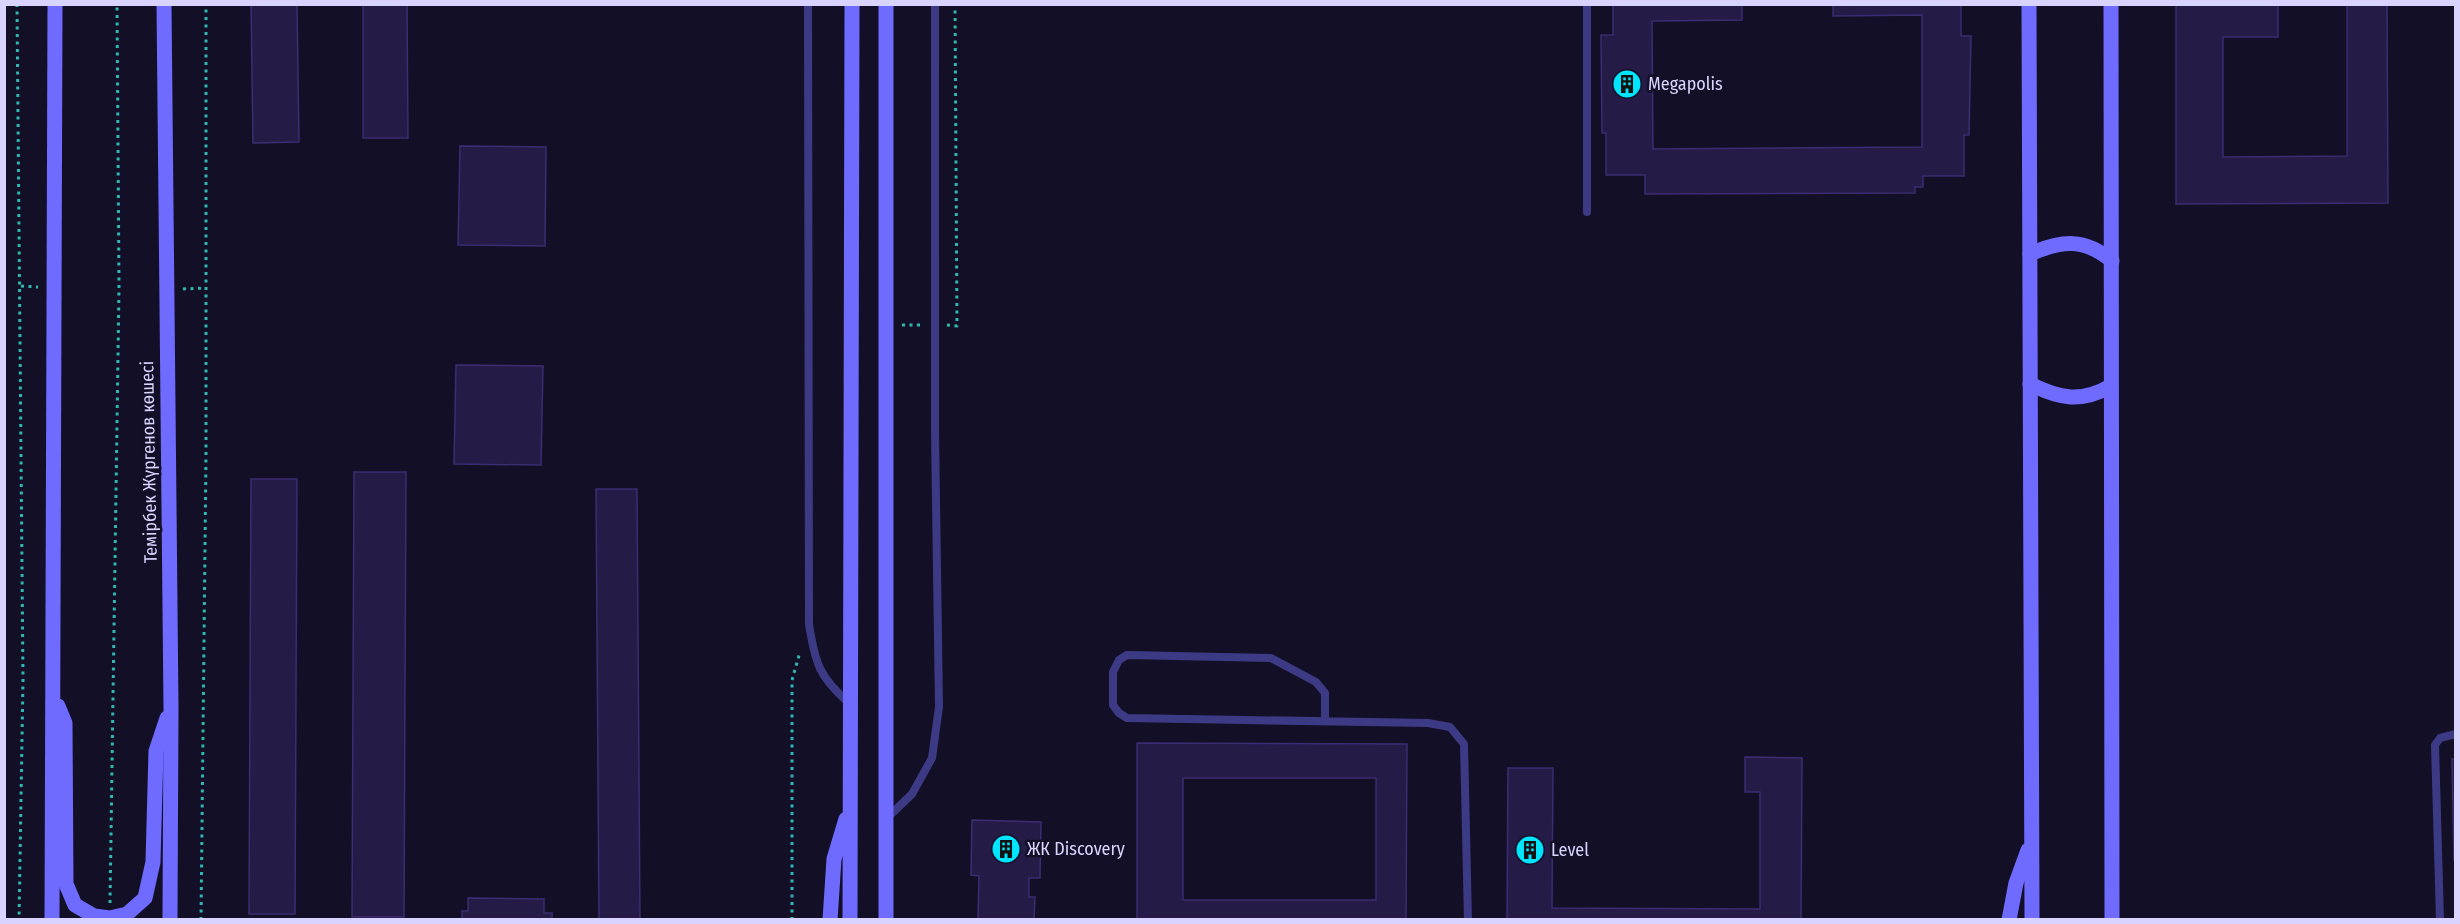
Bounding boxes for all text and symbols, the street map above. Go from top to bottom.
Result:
building icon: Megapolis [1611,68,1643,100]
place label: Megapolis [1648,73,1723,95]
street label: Темірбек Жүргенов көшесі [136,361,162,563]
building icon: ЖК Discovery [990,833,1022,865]
building icon: Level [1514,834,1546,866]
place label: ЖК Discovery [1027,838,1125,860]
place label: Level [1551,839,1589,861]

